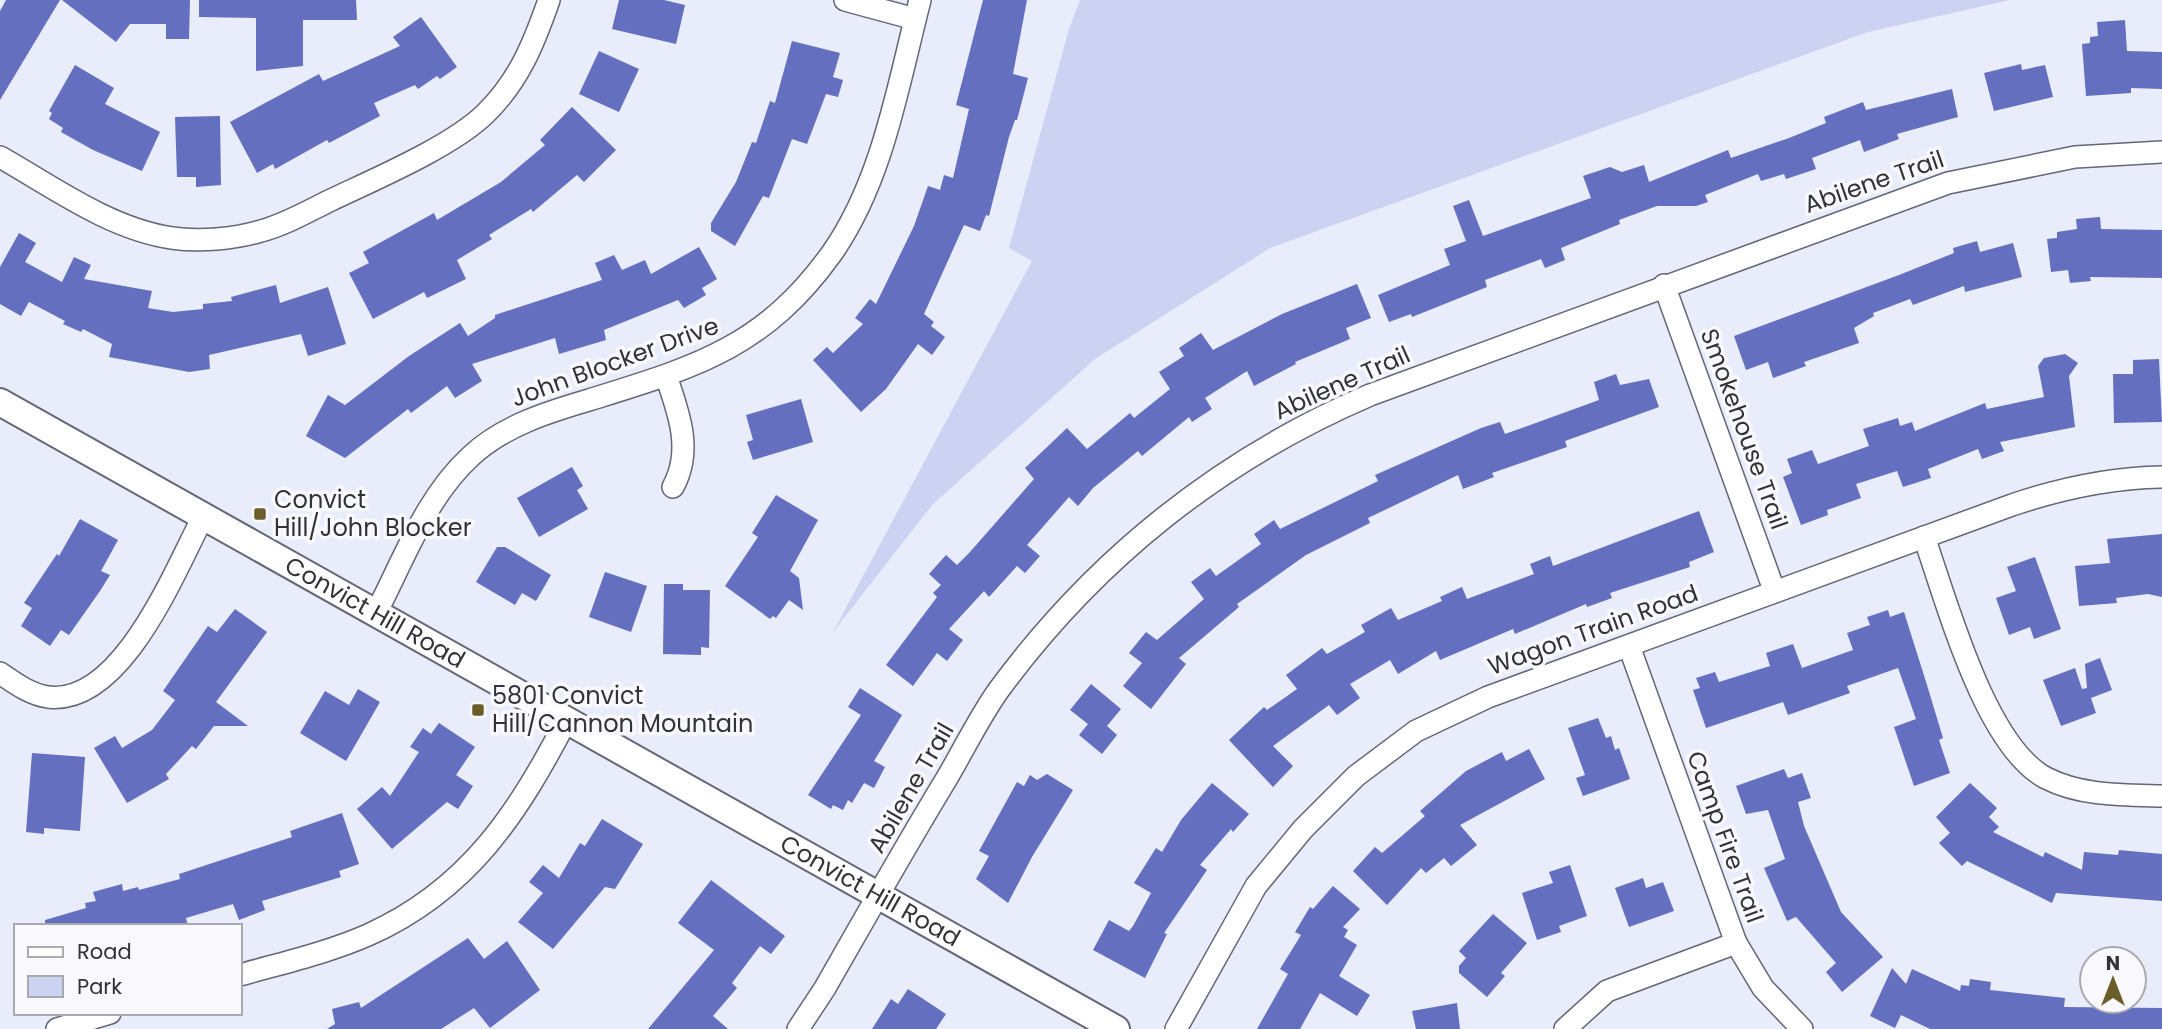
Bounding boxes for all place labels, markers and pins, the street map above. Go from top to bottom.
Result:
place label: Convict Hill/John Blocker [274,483,472,544]
marker: Convict Hill/John Blocker [252,506,268,522]
place label: 5801 Convict Hill/Cannon Mountain [492,679,753,740]
marker: 5801 Convict Hill/Cannon Mountain [470,702,486,718]

